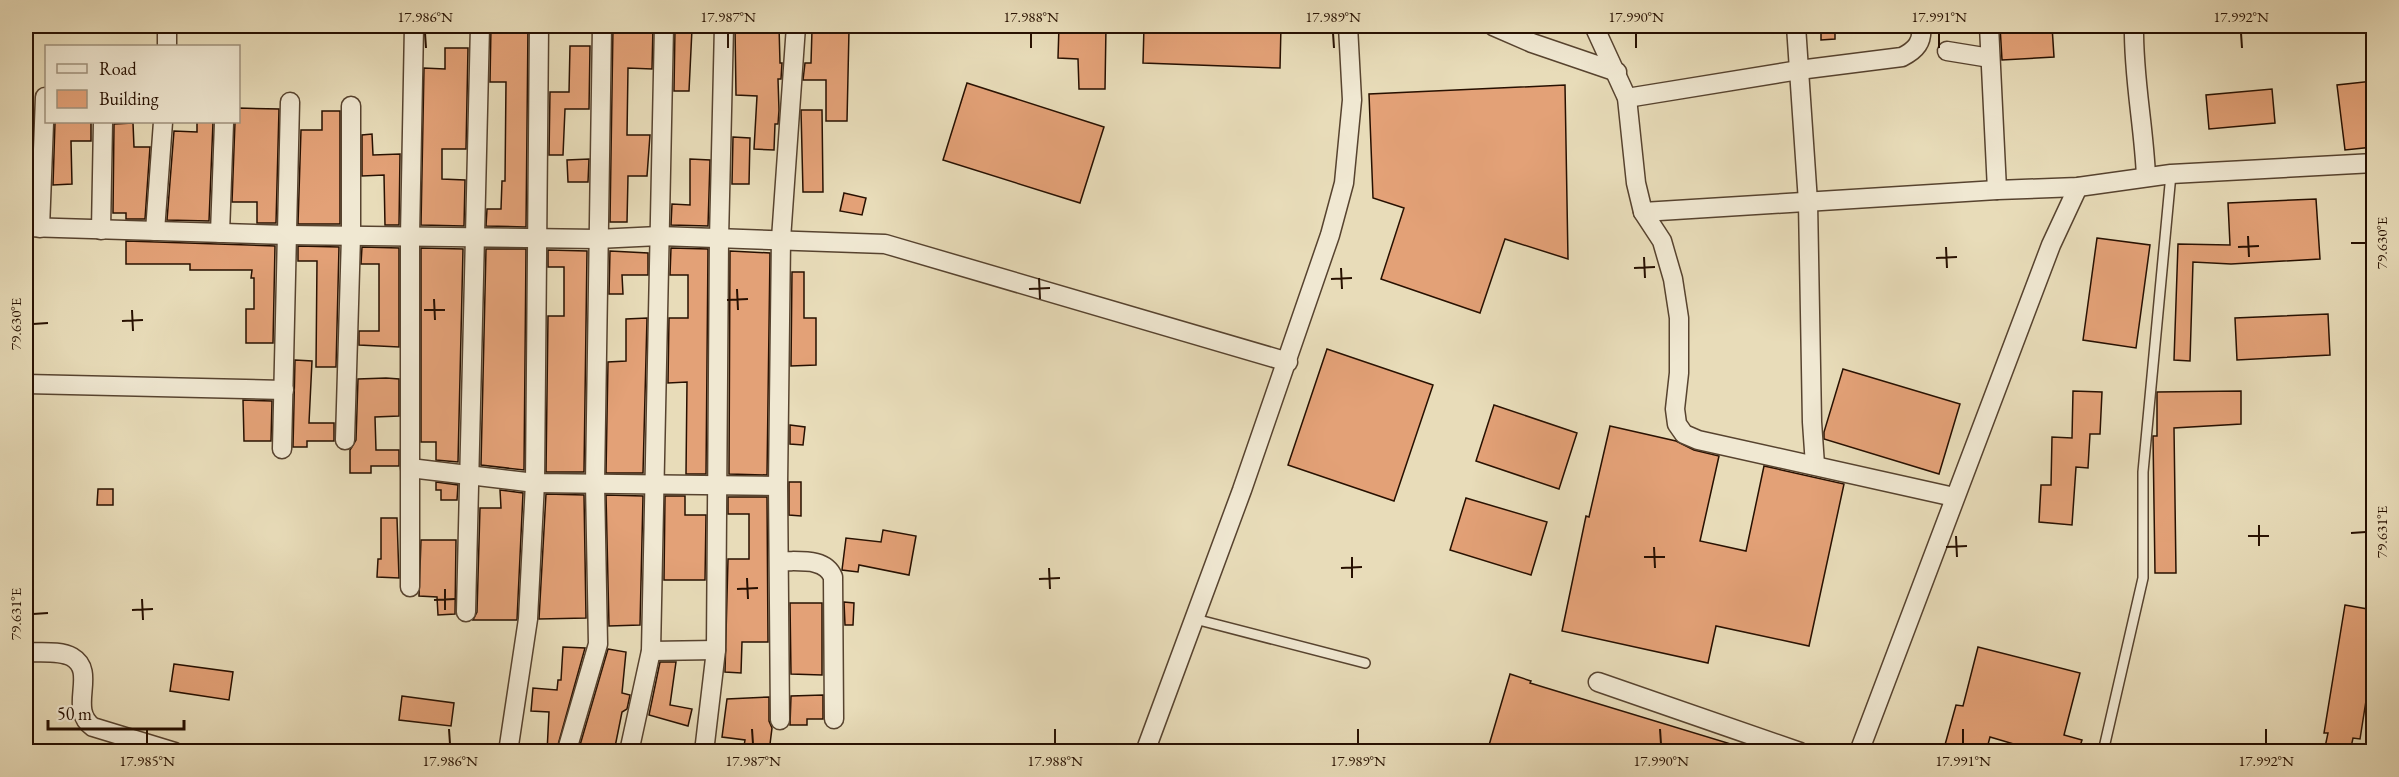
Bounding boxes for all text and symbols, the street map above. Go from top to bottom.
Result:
text: 17.986°N [397,7,453,26]
text: 17.987°N [700,7,756,26]
text: 17.988°N [1003,7,1059,26]
text: 17.989°N [1305,7,1361,26]
text: 17.990°N [1608,7,1664,26]
text: 17.991°N [1911,7,1967,26]
text: 17.992°N [2213,7,2269,26]
legend [45,45,240,123]
text: Road [99,57,138,80]
text: Building [99,87,159,110]
text: 79.630°E [2372,216,2391,269]
text: 79.630°E [6,297,25,350]
text: 79.631°E [2372,505,2391,558]
text: 79.631°E [6,587,25,640]
scale bar [48,693,184,731]
text: 50 m [57,702,92,725]
text: 17.985°N [119,751,175,770]
text: 17.986°N [422,751,478,770]
text: 17.987°N [725,751,781,770]
text: 17.988°N [1027,751,1083,770]
text: 17.989°N [1330,751,1386,770]
text: 17.990°N [1633,751,1689,770]
text: 17.991°N [1935,751,1991,770]
text: 17.992°N [2238,751,2294,770]

